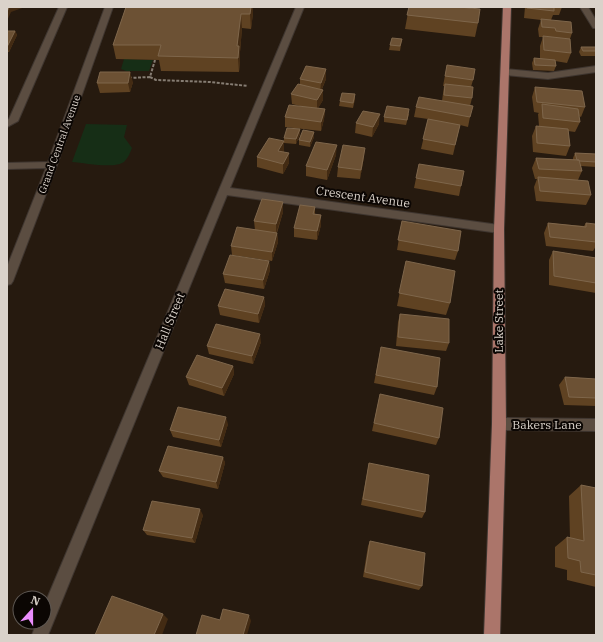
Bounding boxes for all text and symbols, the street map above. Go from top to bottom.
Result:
street label: Grand Central Avenue [36,93,83,195]
street label: Crescent Avenue [315,182,411,211]
street label: Lake Street [491,289,506,353]
street label: Hall Street [151,290,188,351]
street label: Bakers Lane [512,417,582,432]
north arrow [12,590,52,630]
text: N [29,593,42,609]

